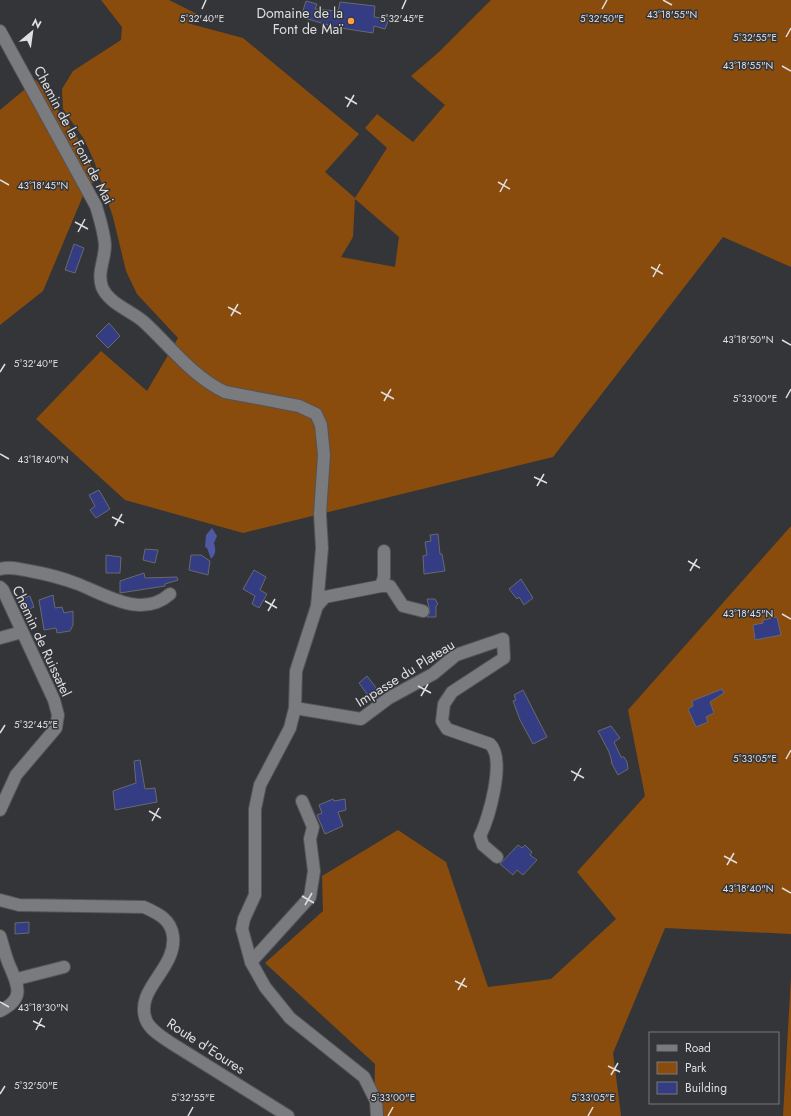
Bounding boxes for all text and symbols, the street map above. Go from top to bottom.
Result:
place label: Domaine de la Font de Maï [256,3,343,39]
text: 43°18'55"N [647,7,697,22]
text: 5°32'40"E [180,11,224,26]
text: 5°32'45"E [380,11,424,26]
text: 5°32'50"E [580,11,624,26]
north arrow [12,12,52,52]
text: N [29,14,45,32]
marker: Domaine de la Font de Maï [346,16,356,26]
text: 5°32'55"E [733,30,777,45]
text: 43°18'55"N [723,58,773,73]
street label: Chemin de la Font de Mai [29,62,119,208]
text: 43°18'45"N [18,178,68,193]
text: 43°18'50"N [723,332,773,347]
text: 5°32'40"E [14,356,58,371]
text: 5°33'00"E [733,391,777,406]
text: 43°18'40"N [17,452,69,467]
street label: Chemin de Ruissatel [8,582,76,700]
text: 43°18'45"N [723,606,773,621]
street label: Impasse du Plateau [352,634,458,712]
text: 5°32'45"E [14,717,58,732]
text: 5°33'05"E [733,751,777,766]
text: 43°18'40"N [722,881,774,896]
text: 43°18'30"N [18,1000,68,1015]
street label: Route d'Eoures [163,1013,249,1079]
legend [649,1032,779,1104]
text: Road [685,1039,711,1057]
text: Park [685,1059,707,1077]
text: 5°32'50"E [14,1078,58,1093]
text: Building [685,1079,727,1097]
text: 5°32'55"E [171,1090,215,1105]
text: 5°33'00"E [371,1090,415,1105]
text: 5°33'05"E [571,1090,615,1105]

